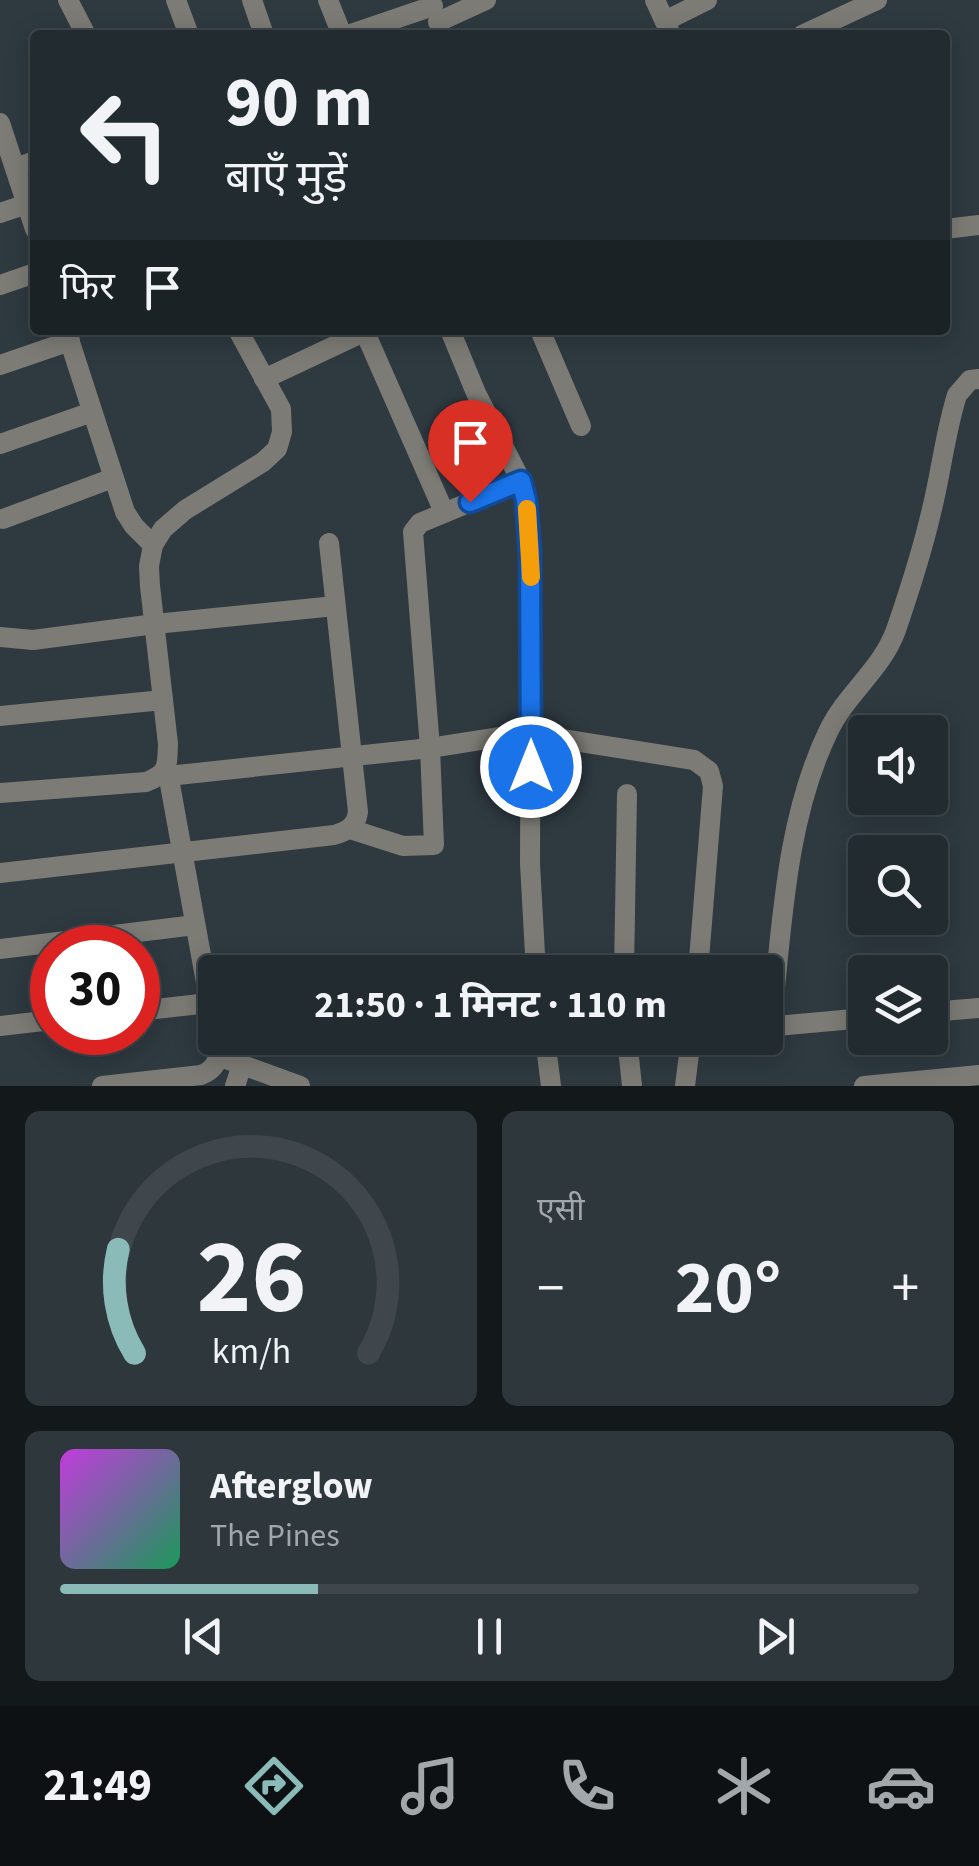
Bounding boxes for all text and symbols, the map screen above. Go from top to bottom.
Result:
text: 90 m [225,53,373,153]
icon: left [60,70,190,200]
text: बाएँ मुड़ें [225,146,347,210]
text: फिर [60,260,115,314]
icon: arrive [135,260,190,315]
pin [428,400,513,503]
icon: arrive [443,415,498,470]
position arrow [479,715,583,819]
map controls [848,715,948,1055]
button: sound [848,715,948,815]
button: search [848,835,948,935]
speed limit sign: 30 [30,925,160,1055]
button: layers [848,955,948,1055]
text: 21:50 · 1 मिनट · 110 m [314,978,667,1032]
text: एसी [537,1187,585,1233]
text: 26 [196,1205,306,1353]
text: 20° [675,1235,781,1342]
text: − [537,1250,564,1328]
text: + [892,1250,919,1328]
text: km/h [211,1326,291,1377]
text: Afterglow [210,1459,373,1513]
text: The Pines [210,1513,340,1559]
icon: previous [176,1609,231,1664]
icon: pause [462,1609,517,1664]
icon: next [748,1609,803,1664]
icon: directions [239,1751,309,1821]
icon: music [395,1751,465,1821]
icon: phone [552,1751,622,1821]
icon: climate [709,1751,779,1821]
icon: car [866,1751,936,1821]
text: 21:49 [43,1754,152,1818]

